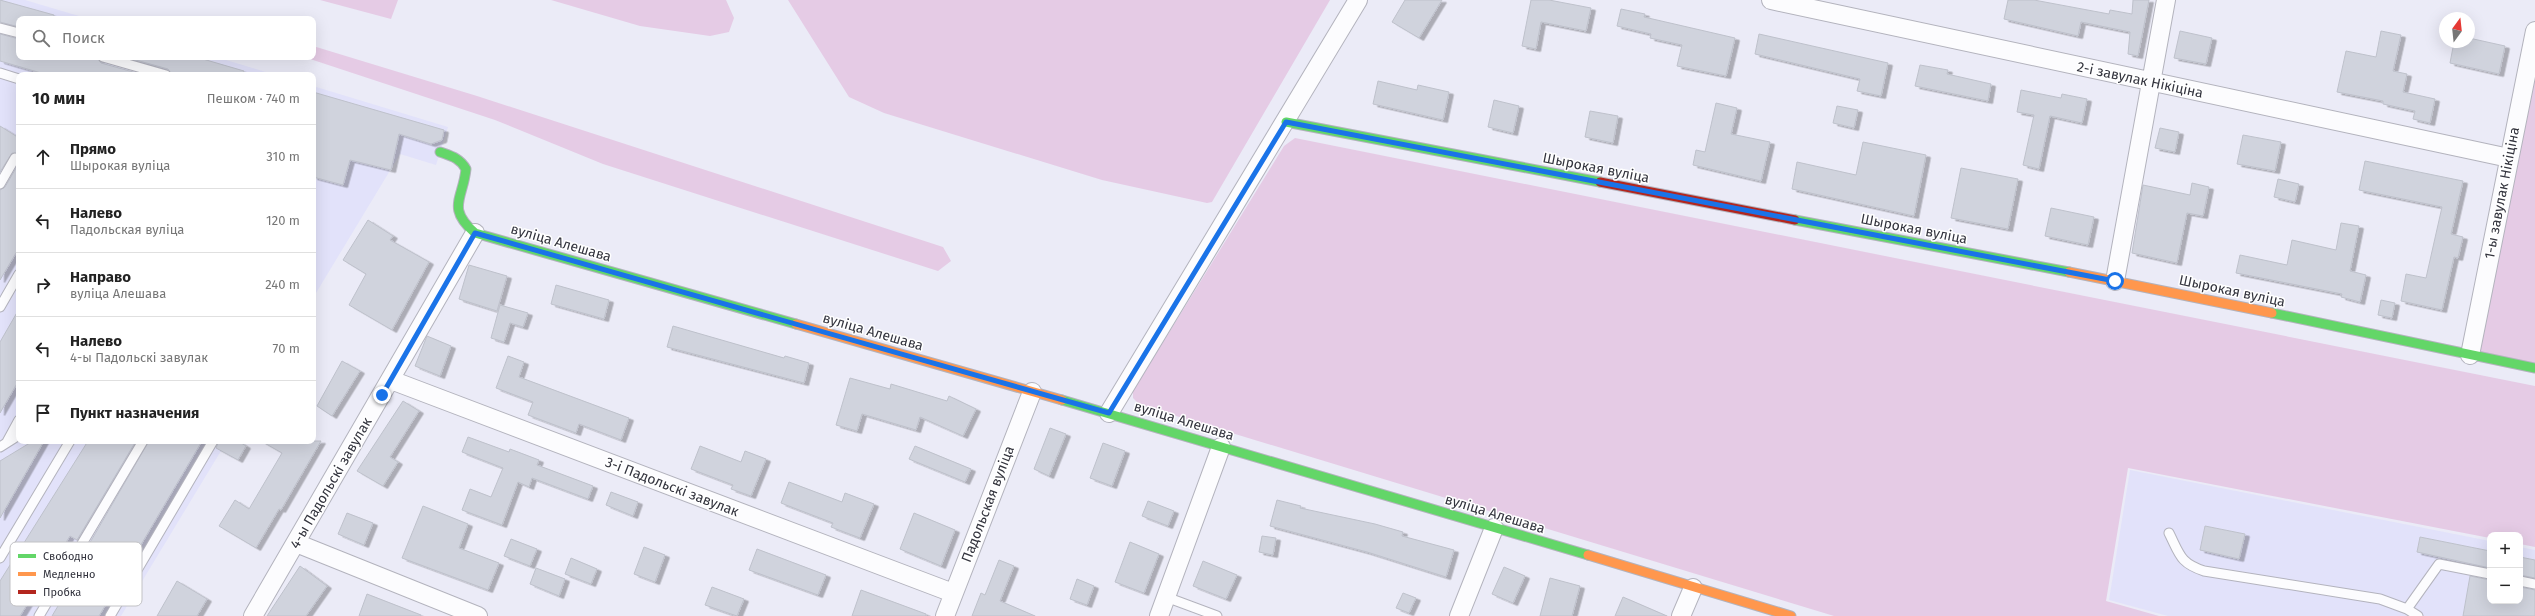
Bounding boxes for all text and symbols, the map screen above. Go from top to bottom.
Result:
north arrow [2439,12,2475,48]
search box [16,16,316,60]
icon: search [30,27,52,49]
text: Поиск [62,29,105,47]
street label: 2-і завулак Нікіціна [2075,58,2205,102]
text: 10 мин [32,88,85,109]
text: Пешком · 740 m [207,91,300,106]
street label: 1-ы завулак Нікіціна [2481,126,2523,260]
text: Прямо [70,140,116,158]
icon: ahead [32,146,54,168]
text: 310 m [266,149,300,164]
street label: Шырокая вуліца [1541,149,1651,187]
text: Шырокая вуліца [70,158,170,173]
text: Налево [70,204,122,222]
icon: left [32,210,54,232]
street label: Шырокая вуліца [1859,210,1969,248]
text: 120 m [266,213,300,228]
street label: вуліца Алешава [509,221,613,265]
text: Падольская вуліца [70,222,184,237]
text: Направо [70,268,131,286]
street label: Шырокая вуліца [2177,271,2287,311]
route start [2106,272,2124,290]
icon: right [32,274,54,296]
text: 240 m [265,277,300,292]
text: вуліца Алешава [70,286,166,301]
street label: вуліца Алешава [821,310,925,354]
text: Налево [70,332,122,350]
icon: left [32,338,54,360]
text: 70 m [273,341,300,356]
text: 4-ы Падольскі завулак [70,350,208,365]
route end [373,386,391,404]
street label: вуліца Алешава [1132,398,1236,444]
icon: arrive [32,402,54,424]
text: Пункт назначения [70,404,199,422]
street label: 4-ы Падольскі завулак [286,414,376,552]
street label: Падольская вуліца [958,443,1018,565]
street label: 3-і Падольскі завулак [603,454,742,521]
street label: вуліца Алешава [1443,491,1547,537]
map controls [2487,532,2523,604]
button: + [2487,532,2523,568]
legend [10,542,142,606]
text: Свободно [43,550,93,563]
text: Медленно [43,568,95,581]
button: − [2487,568,2523,604]
text: Пробка [43,586,81,599]

